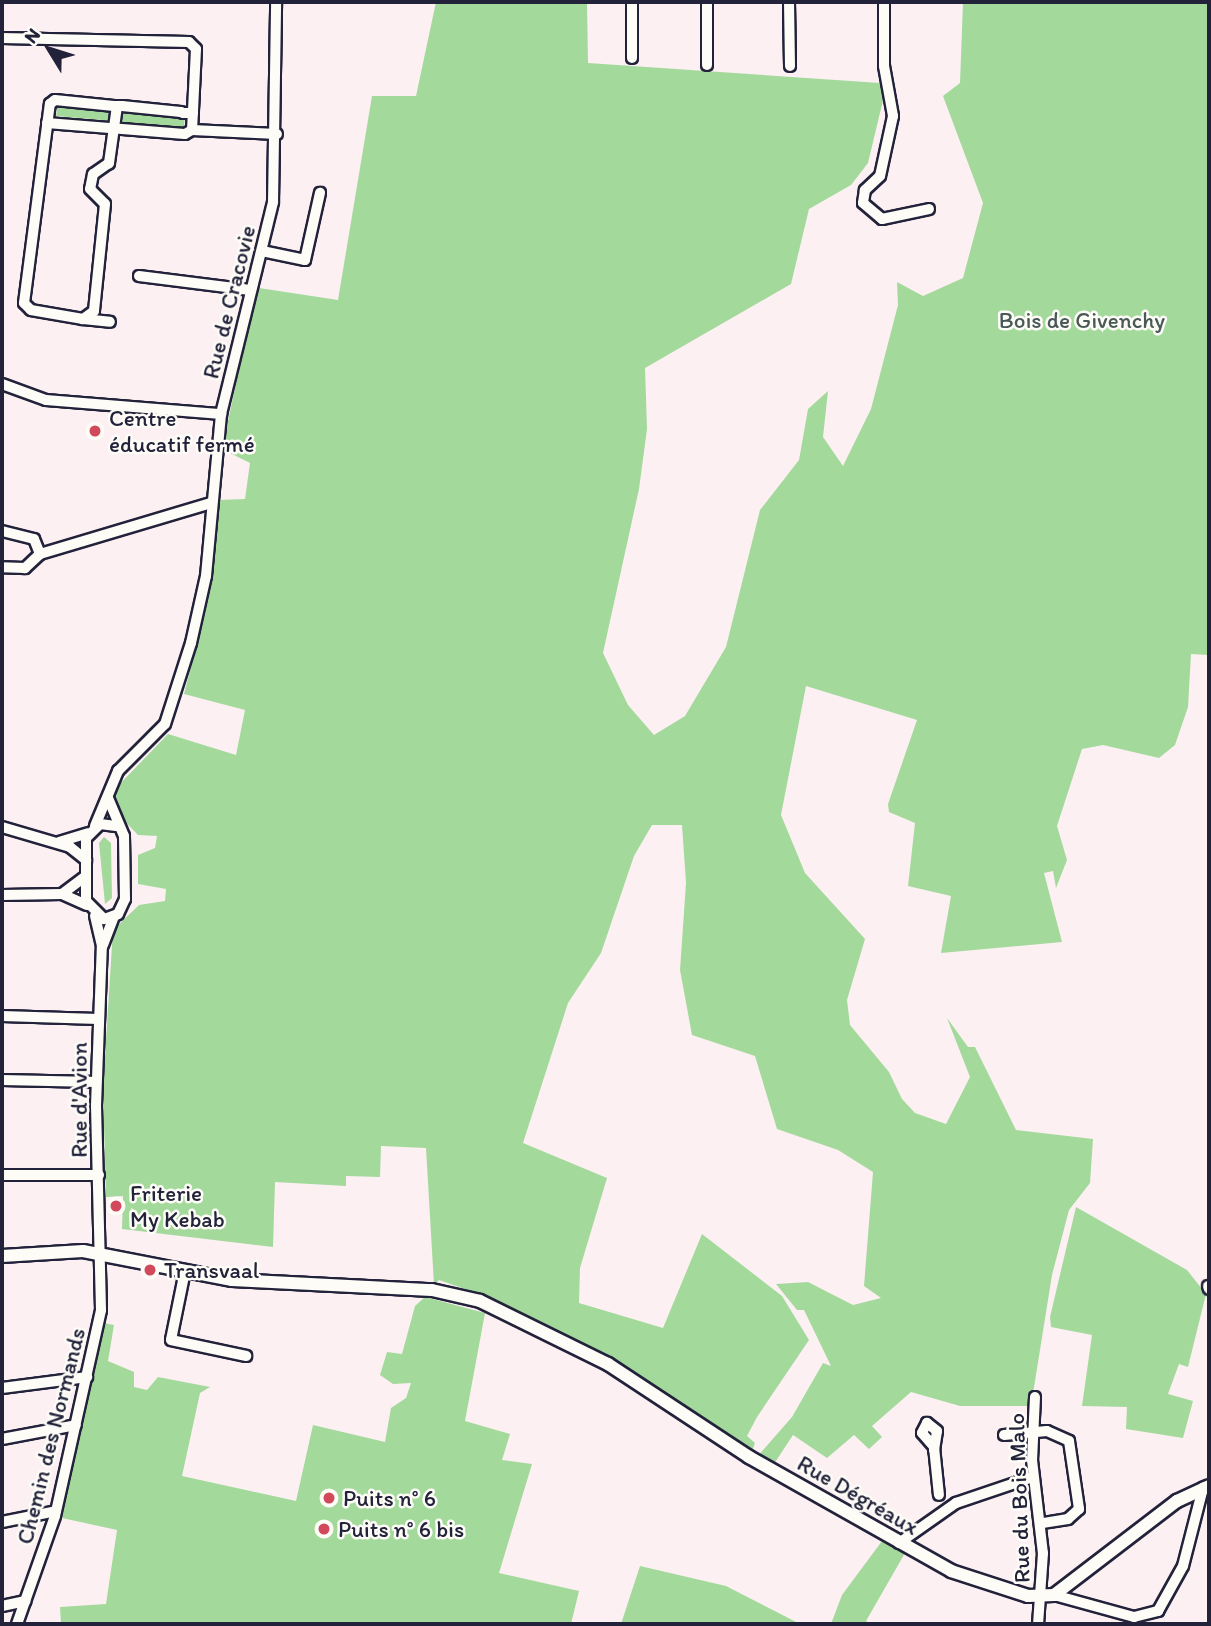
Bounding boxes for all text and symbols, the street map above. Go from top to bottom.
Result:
north arrow [14,14,84,84]
text: N [19,24,45,48]
street label: Rue de Cracovie [197,223,261,381]
park label: Bois de Givenchy [999,306,1165,334]
place label: Centre éducatif fermé [109,404,254,458]
marker: Centre éducatif fermé [87,423,103,439]
street label: Rue d'Avion [65,1042,93,1158]
place label: Friterie My Kebab [130,1179,225,1233]
marker: Friterie My Kebab [108,1198,124,1214]
place label: Transvaal [164,1256,259,1284]
marker: Transvaal [142,1262,158,1278]
street label: Chemin des Normands [11,1325,91,1547]
street label: Rue du Bois Malo [1002,1413,1036,1583]
street label: Rue Dégréaux [792,1449,924,1541]
place label: Puits n° 6 [343,1484,436,1512]
marker: Puits n° 6 [321,1490,337,1506]
place label: Puits n° 6 bis [338,1515,464,1543]
marker: Puits n° 6 bis [316,1521,332,1537]

